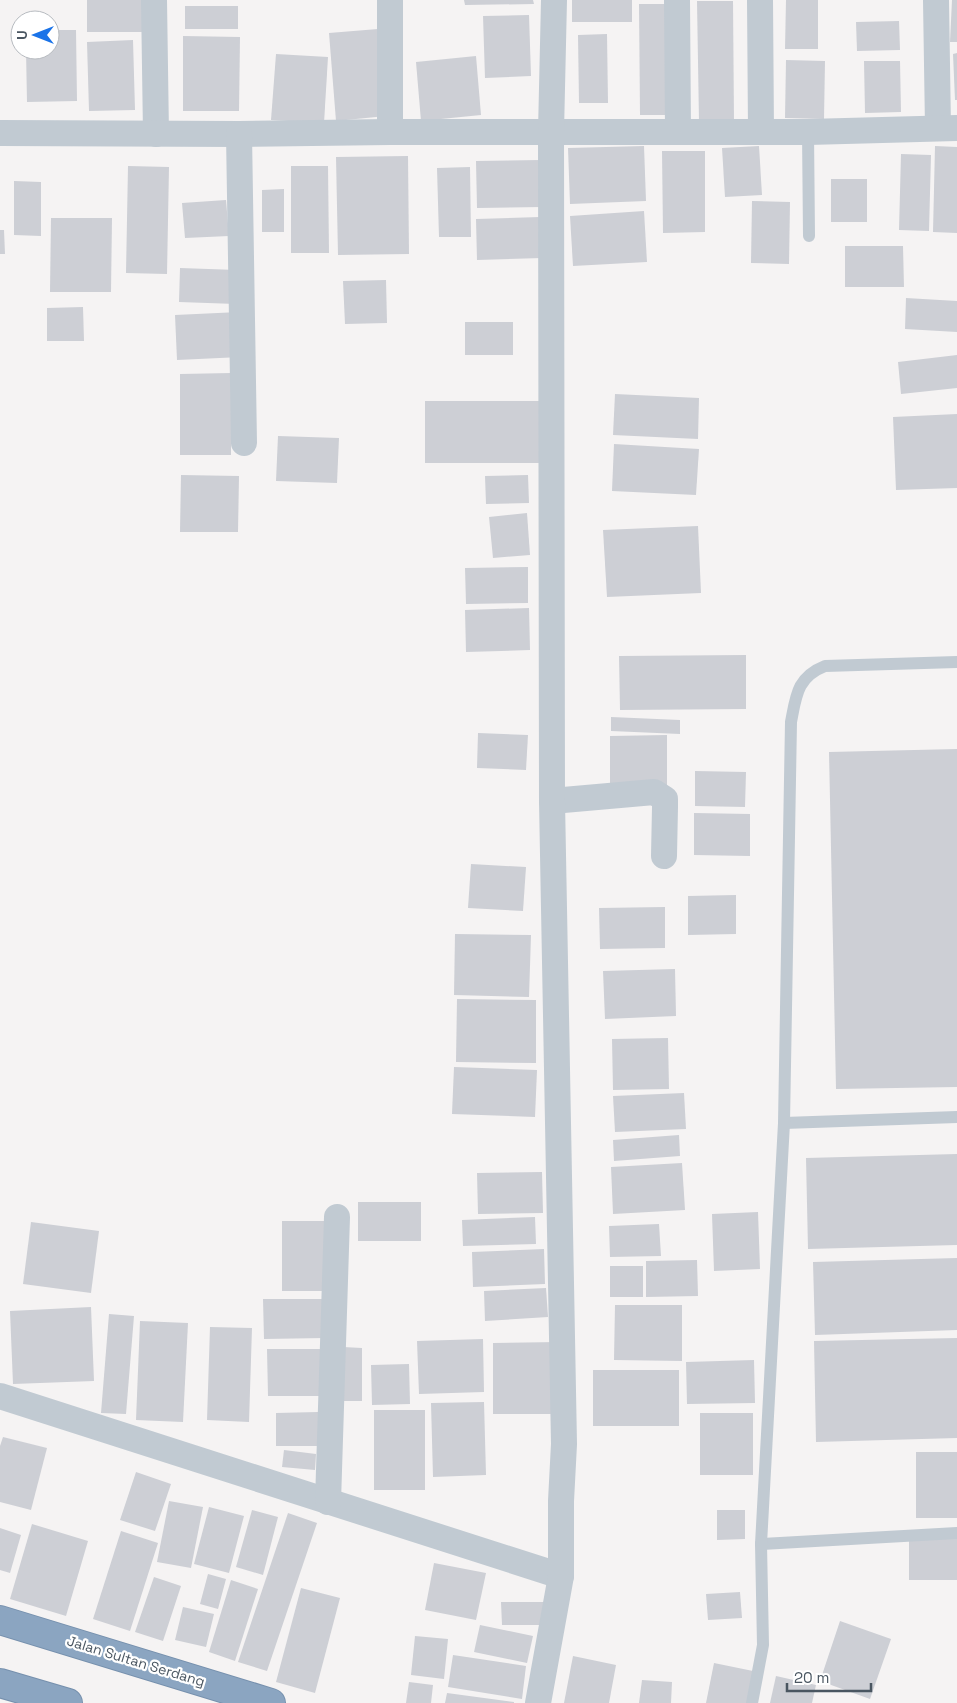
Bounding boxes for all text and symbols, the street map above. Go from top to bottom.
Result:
north arrow [10,10,60,60]
text: U [13,30,31,40]
street label: Jalan Sultan Serdang [65,1631,207,1691]
scale bar [787,1660,871,1692]
text: 20 m [794,1668,829,1687]

